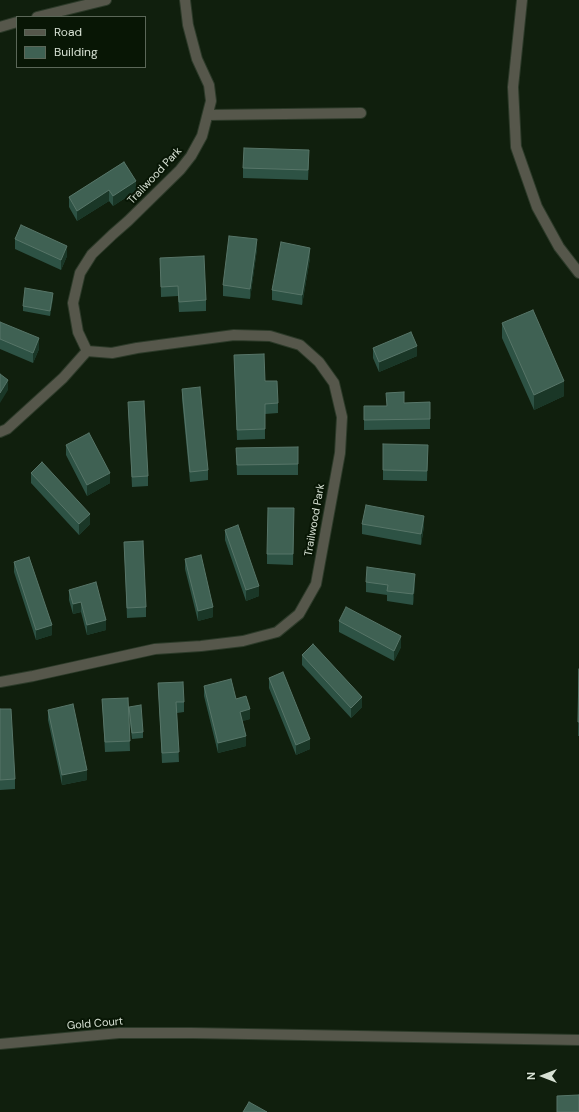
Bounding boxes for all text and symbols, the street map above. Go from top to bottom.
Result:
legend [16,16,146,68]
text: Road [54,24,82,40]
text: Building [54,44,98,60]
street label: Trailwood Park [125,145,185,207]
street label: Trailwood Park [302,483,328,557]
street label: Gold Court [66,1015,124,1033]
north arrow [523,1056,563,1096]
text: N [524,1072,538,1080]

